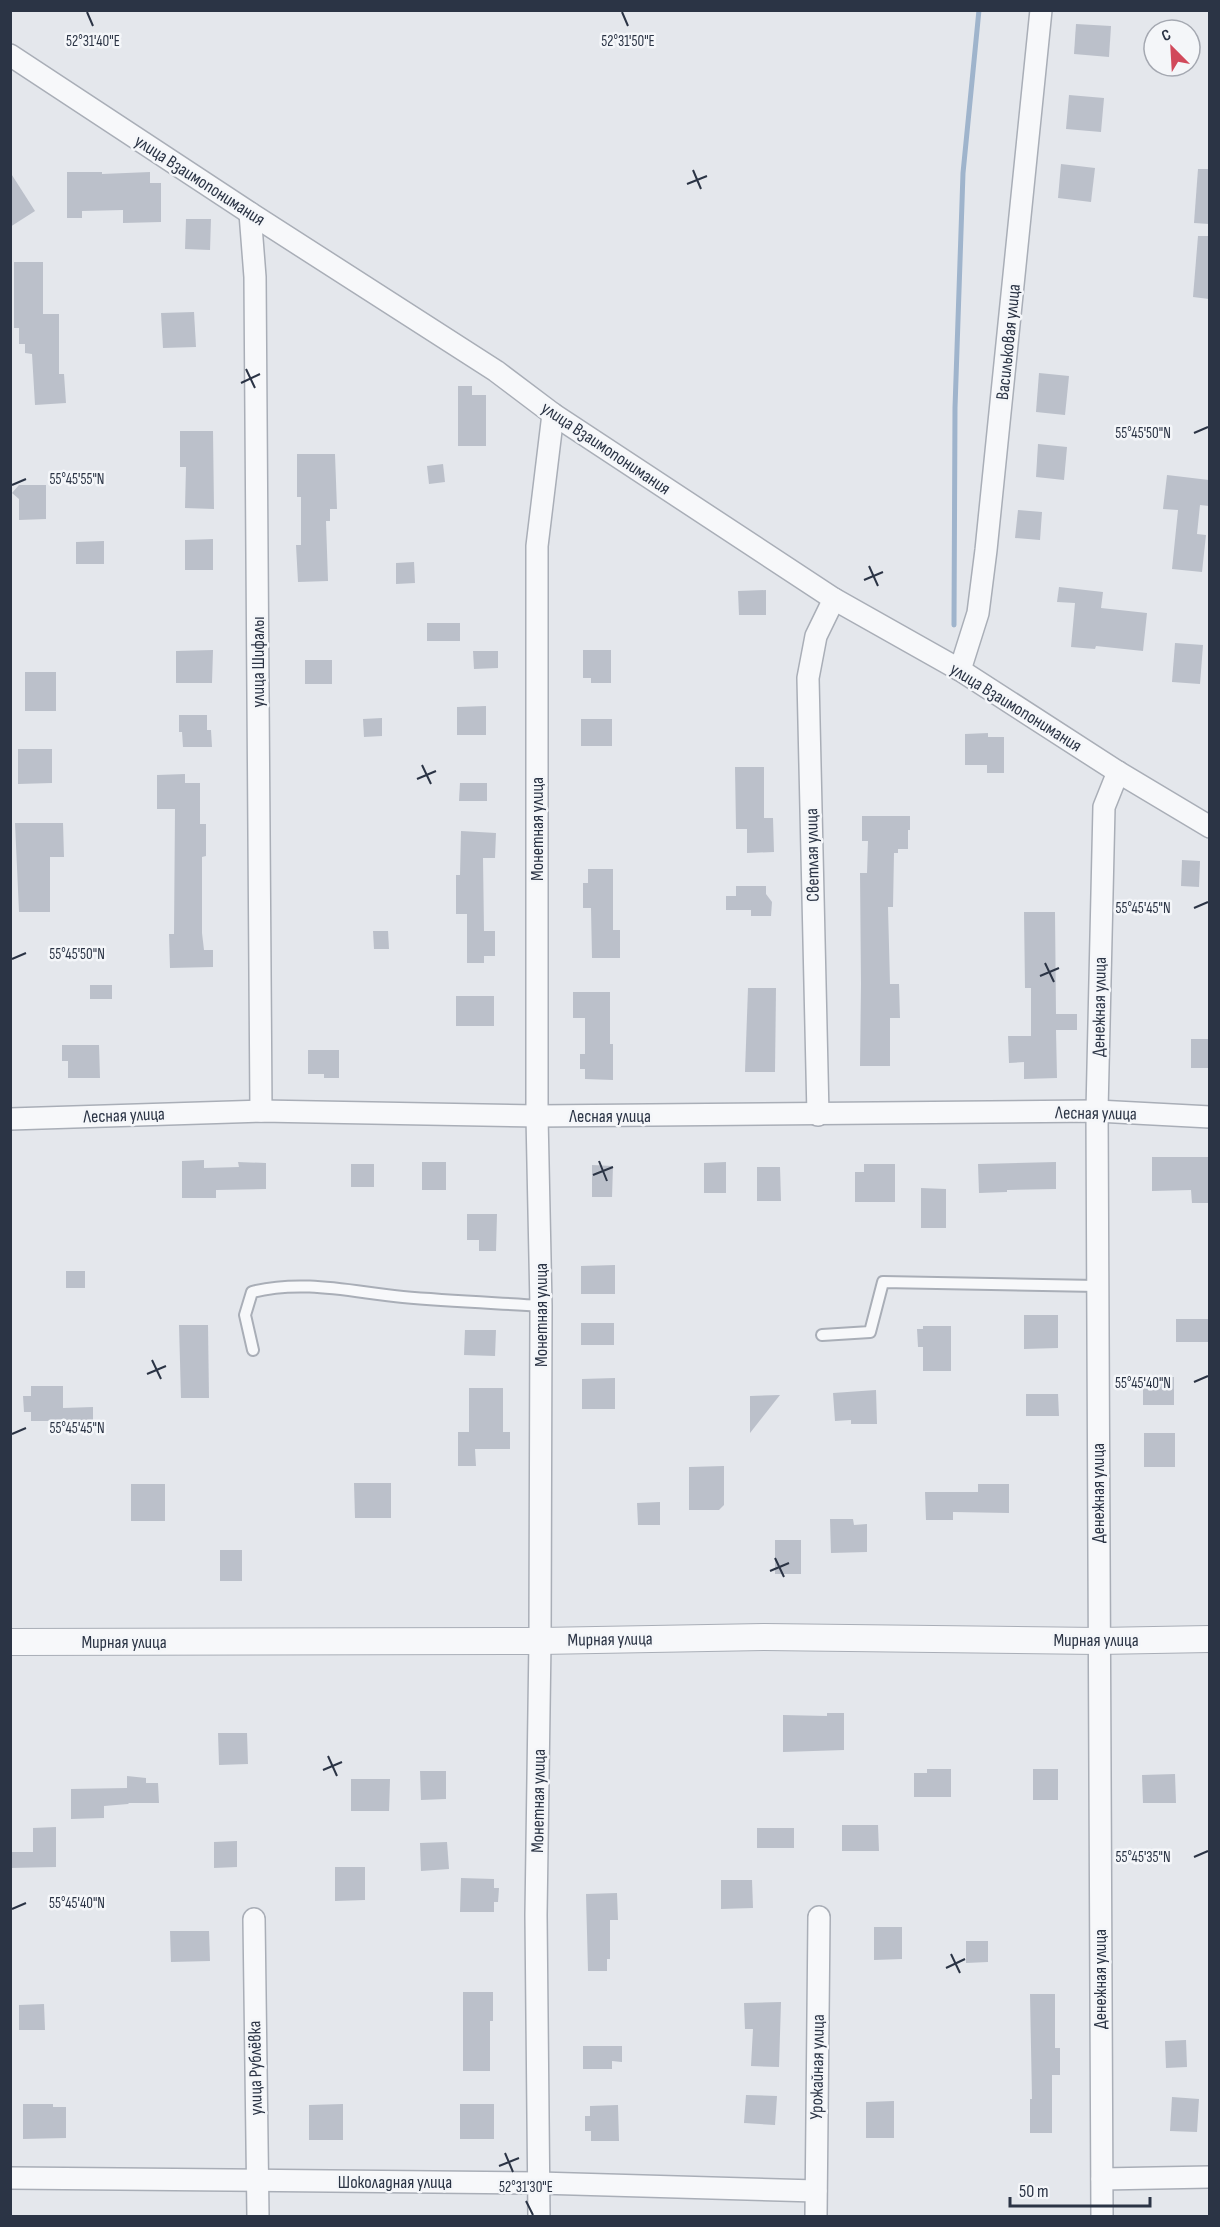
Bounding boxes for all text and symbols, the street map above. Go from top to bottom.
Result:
north arrow [1142,18,1202,78]
text: С [1159,25,1174,46]
text: 52°31'40"E [66,32,120,51]
text: 52°31'50"E [601,32,655,51]
street label: улица Взаимопонимания [131,130,269,230]
street label: Васильковая улица [992,283,1025,401]
street label: улица Взаимопонимания [537,397,674,499]
text: 55°45'50"N [1115,424,1171,443]
text: 55°45'55"N [50,470,104,489]
street label: улица Шифалы [248,617,269,707]
street label: улица Взаимопонимания [946,658,1085,756]
street label: Монетная улица [527,777,548,881]
street label: Светлая улица [801,808,824,902]
text: 55°45'45"N [1115,899,1171,918]
text: 55°45'50"N [49,945,105,964]
street label: Денежная улица [1088,957,1111,1057]
street label: Лесная улица [1054,1102,1137,1125]
street label: Лесная улица [82,1104,165,1127]
street label: Лесная улица [568,1106,651,1127]
street label: Монетная улица [531,1263,552,1367]
text: 55°45'40"N [1115,1374,1171,1393]
text: 55°45'45"N [49,1419,105,1438]
street label: Денежная улица [1088,1443,1109,1543]
street label: Мирная улица [567,1628,653,1651]
street label: Мирная улица [1053,1630,1139,1651]
street label: Мирная улица [81,1632,167,1653]
street label: Монетная улица [527,1749,550,1853]
text: 55°45'35"N [1115,1848,1171,1867]
text: 55°45'40"N [49,1894,105,1913]
street label: Денежная улица [1090,1929,1111,2029]
street label: Урожайная улица [806,2014,829,2120]
street label: улица Рублёвка [244,2020,267,2115]
scale bar [1010,2170,1150,2208]
street label: Шоколадная улица [338,2172,452,2193]
text: 52°31'30"E [499,2178,553,2197]
text: 50 m [1019,2181,1049,2202]

